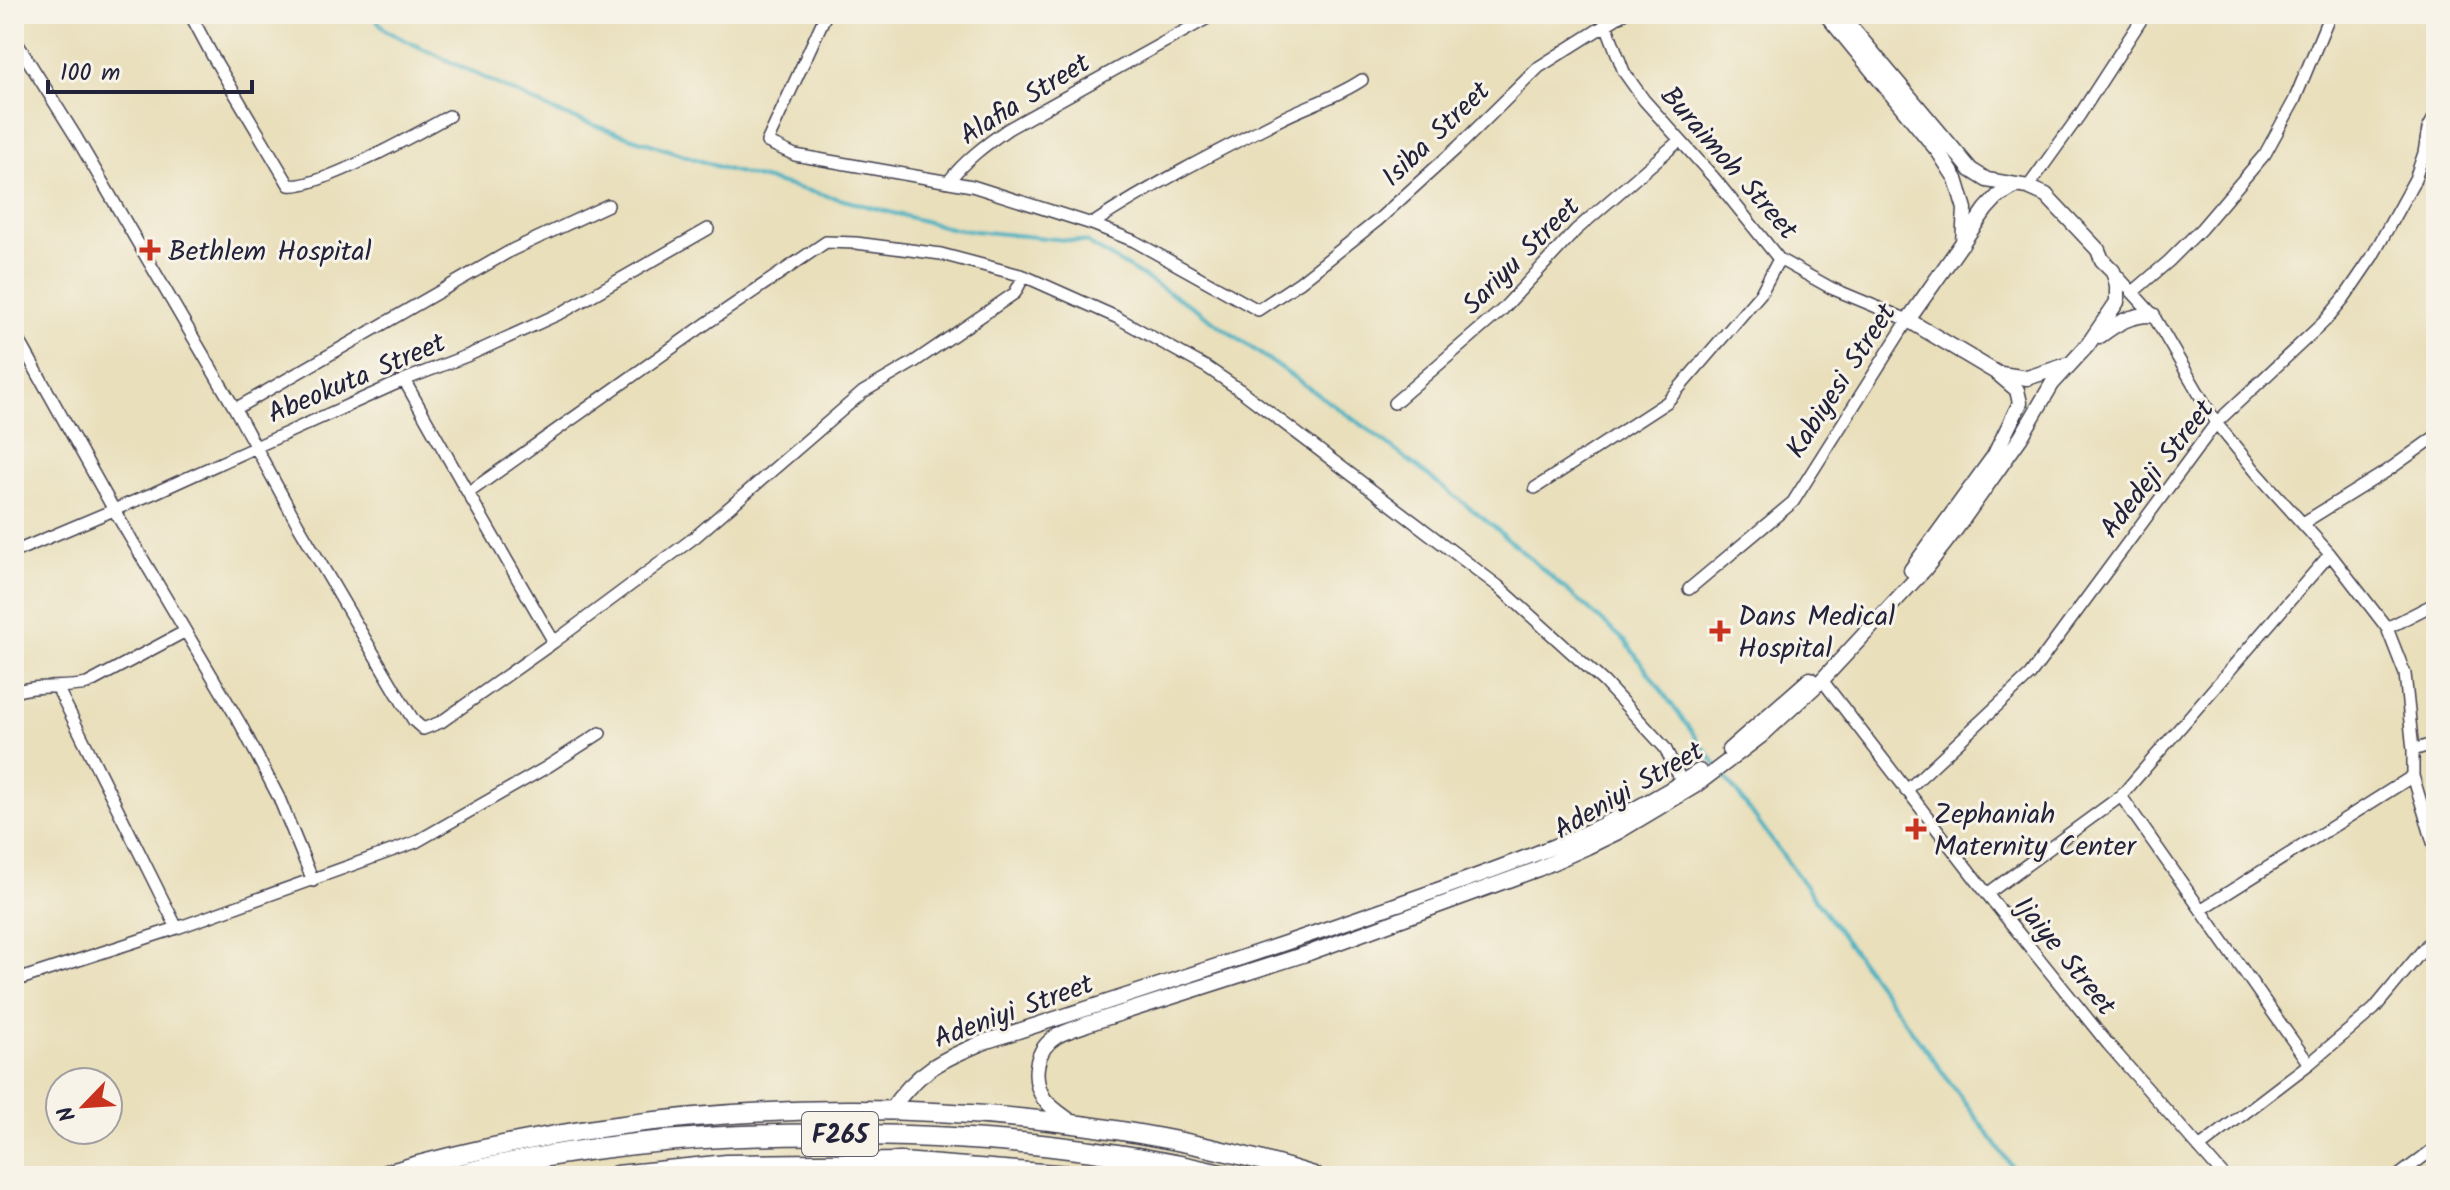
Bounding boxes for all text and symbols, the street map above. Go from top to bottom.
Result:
street label: Alafia Street [951,41,1101,158]
scale bar [48,44,252,94]
text: 100 m [60,54,120,93]
street label: Isiba Street [1372,70,1503,199]
street label: Buraimoh Street [1648,76,1809,252]
street label: Sariyu Street [1452,186,1593,327]
place label: Bethlem Hospital [168,230,372,275]
marker: Bethlem Hospital [139,239,161,261]
street label: Kabiyesi Street [1775,294,1910,468]
street label: Abeokuta Street [261,321,454,437]
street label: Adedeji Street [2089,389,2228,549]
place label: Dans Medical Hospital [1738,595,1895,672]
marker: Dans Medical Hospital [1709,620,1731,642]
street label: Adeniyi Street [1546,729,1714,852]
place label: Zephaniah Maternity Center [1934,793,2137,870]
marker: Zephaniah Maternity Center [1905,818,1927,840]
street label: Ijaiye Street [2001,887,2127,1027]
street label: Adeniyi Street [928,962,1101,1062]
north arrow [44,1066,124,1146]
text: N [49,1100,87,1127]
road number: F265 [802,1112,878,1156]

